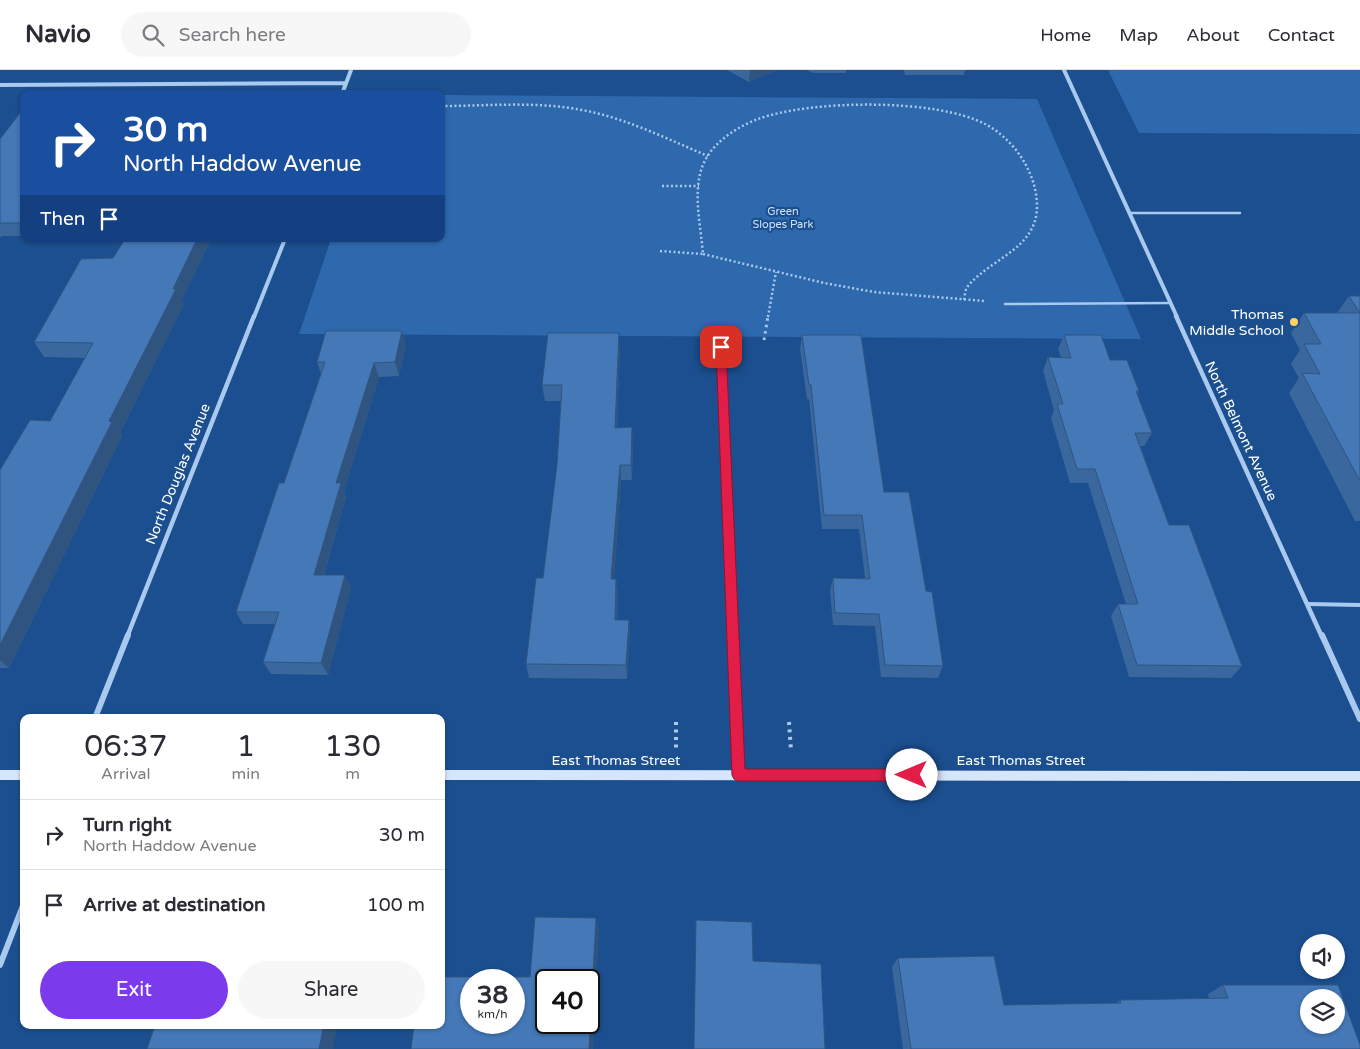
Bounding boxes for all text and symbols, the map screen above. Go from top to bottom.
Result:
search box [121,12,471,57]
text: Navio [25,20,91,49]
icon: search [139,21,167,49]
text: Search here [179,24,286,46]
text: Home [1040,24,1091,46]
text: Map [1119,24,1158,46]
text: About [1186,24,1240,46]
text: Contact [1268,24,1335,46]
text: 30 m [123,109,208,151]
icon: right [40,110,105,175]
text: North Haddow Avenue [123,151,362,177]
icon: arrive [95,205,123,233]
park label: Green Slopes Park [753,205,813,231]
text: Then [40,208,85,230]
place label: Thomas Middle School [1189,306,1284,339]
marker: Thomas Middle School [1288,316,1300,328]
pin [700,326,742,368]
icon: arrive [707,333,735,361]
street label: North Belmont Avenue [1201,358,1281,504]
street label: North Douglas Avenue [142,401,214,547]
text: 06:37 [84,728,167,765]
text: 1 [236,728,255,765]
text: 130 [324,728,381,765]
position arrow [885,748,937,800]
street label: East Thomas Street [552,752,681,769]
street label: East Thomas Street [957,752,1086,769]
text: Arrival [101,764,151,784]
text: min [232,764,260,784]
text: m [345,764,360,784]
text: Turn right [83,814,171,836]
icon: right [40,821,68,849]
text: 30 m [379,824,425,846]
text: North Haddow Avenue [83,836,256,856]
icon: arrive [40,891,68,919]
text: Arrive at destination [83,894,266,916]
text: 100 m [367,894,425,916]
map controls [1300,934,1345,1034]
button: sound [1300,934,1345,979]
button: Exit [40,961,228,1019]
button: Share [238,961,425,1019]
speed limit sign: 40 [535,969,600,1034]
text: 38 [477,980,508,1010]
button: layers [1300,989,1345,1034]
text: km/h [477,1007,508,1021]

